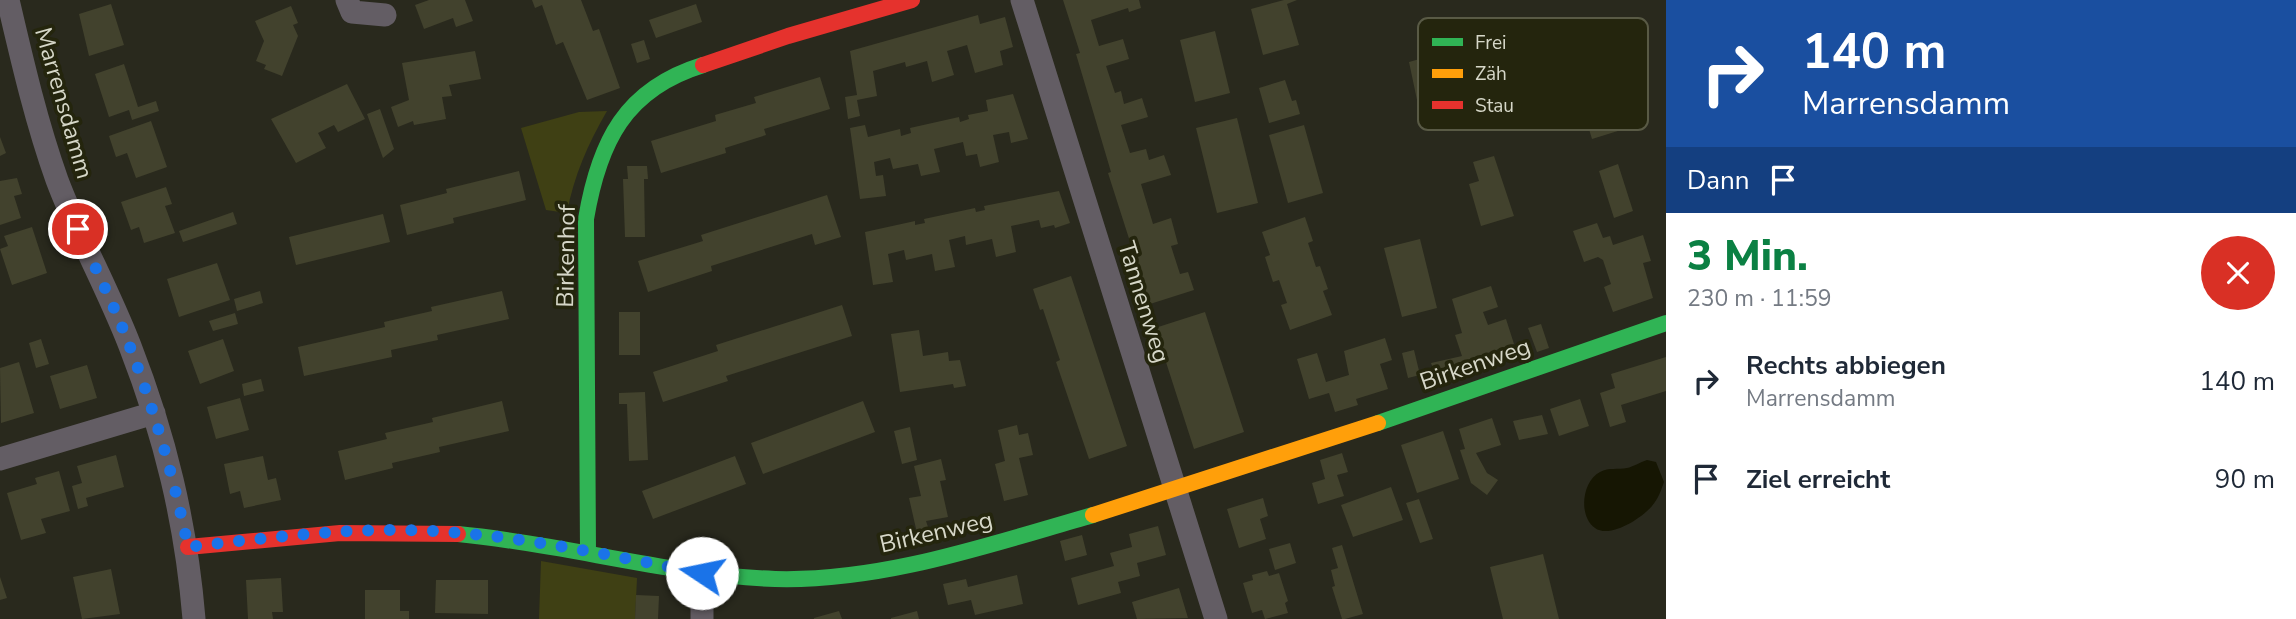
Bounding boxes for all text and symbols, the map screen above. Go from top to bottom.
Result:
legend [1418,18,1648,130]
text: 140 m [1802,18,1946,85]
street label: Marrensdamm [27,24,101,182]
icon: right [1687,28,1778,119]
text: Frei [1475,30,1506,56]
text: Zäh [1475,61,1507,87]
text: Marrensdamm [1802,82,2010,125]
text: Stau [1475,93,1514,119]
icon: arrive [1764,161,1802,199]
text: Dann [1687,163,1750,198]
pin [48,199,108,259]
street label: Birkenhof [549,203,583,308]
icon: arrive [59,210,97,248]
text: 3 Min. [1687,228,1808,285]
button: close [2201,236,2275,310]
street label: Tannenweg [1110,237,1178,367]
text: 230 m · 11:59 [1687,283,1832,314]
street label: Birkenweg [1415,330,1535,398]
text: Rechts abbiegen [1746,348,1946,383]
icon: right [1687,362,1725,400]
text: 140 m [2199,364,2275,399]
text: Marrensdamm [1746,383,1896,414]
icon: arrive [1687,460,1725,498]
text: Ziel erreicht [1746,462,1890,497]
text: 90 m [2215,462,2275,497]
street label: Birkenweg [876,503,996,561]
position arrow [665,536,739,610]

